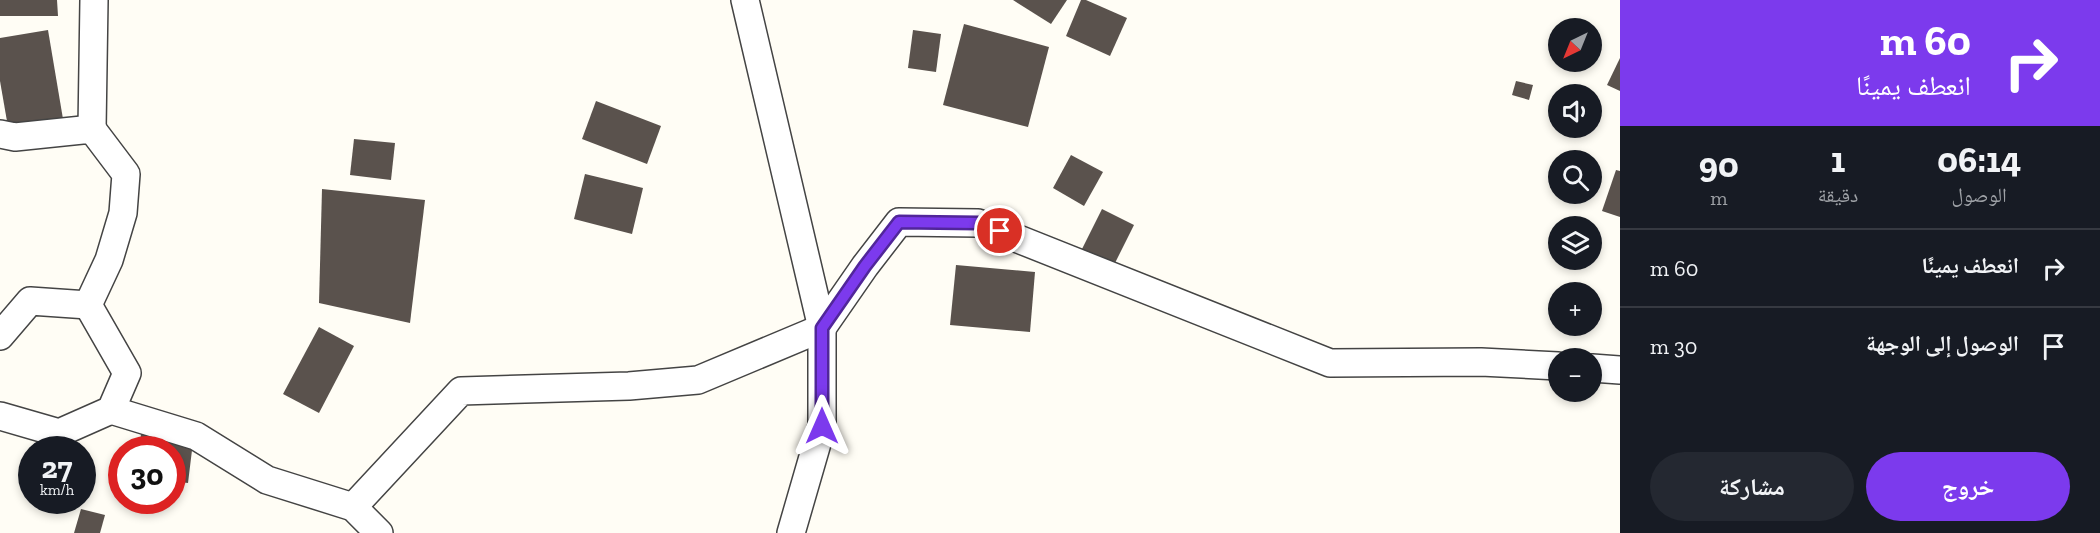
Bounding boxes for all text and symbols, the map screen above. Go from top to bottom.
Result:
text: 60 m [1880,15,1971,66]
north arrow [1548,18,1602,72]
map controls [1548,18,1602,402]
icon: right [1992,24,2070,102]
text: انعطف يمينًا [1856,70,1971,102]
button: sound [1548,84,1602,138]
text: 1 [1831,138,1845,181]
text: 06:14 [1937,138,2021,181]
text: 90 [1699,143,1739,186]
button: search [1548,150,1602,204]
text: دقيقة [1818,183,1858,207]
text: الوصول [1952,183,2007,207]
text: m [1710,186,1727,210]
pin [974,205,1025,256]
icon: arrive [983,214,1016,247]
button: layers [1548,216,1602,270]
text: انعطف يمينًا [1922,252,2019,279]
icon: right [2037,252,2070,285]
text: 60 m [1650,255,1698,282]
button: + [1548,282,1602,336]
text: الوصول إلى الوجهة [1866,330,2019,357]
icon: arrive [2037,330,2070,363]
text: 30 m [1650,333,1697,360]
button: − [1548,348,1602,402]
position arrow [790,394,854,458]
speed limit sign: 30 [108,436,186,514]
text: 27 [42,450,72,486]
button: مشاركة [1650,452,1854,521]
button: خروج [1866,452,2070,521]
text: km/h [40,481,74,499]

